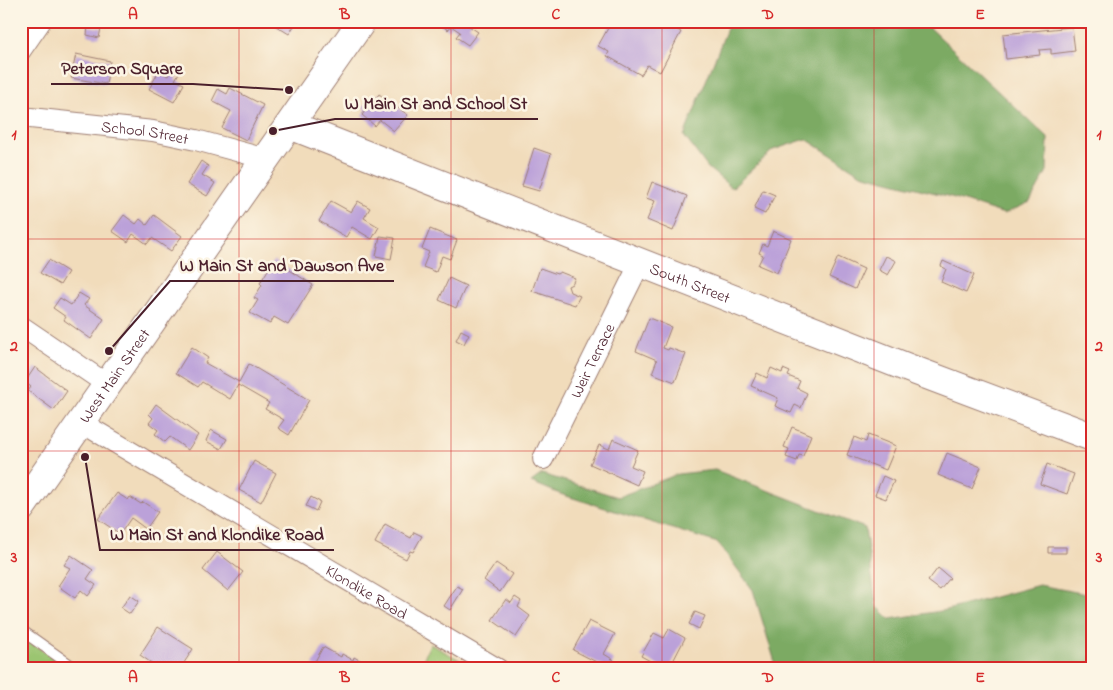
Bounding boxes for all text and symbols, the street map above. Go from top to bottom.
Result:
text: A [128,3,138,27]
text: B [339,3,351,27]
text: C [552,3,561,27]
text: D [761,3,774,27]
text: E [975,3,985,27]
callout: Peterson Square [51,51,193,84]
text: Peterson Square [61,57,184,83]
callout: W Main St and School St [335,86,538,119]
text: W Main St and School St [345,92,528,118]
street label: School Street [100,116,191,152]
text: 1 [11,123,17,147]
text: 1 [1096,123,1102,147]
callout: W Main St and Dawson Ave [170,248,394,281]
text: W Main St and Dawson Ave [180,254,385,280]
street label: South Street [645,257,734,311]
street label: Weir Terrace [565,319,623,403]
street label: West Main Street [74,324,157,429]
text: 2 [9,335,18,359]
text: 2 [1094,335,1103,359]
callout: W Main St and Klondike Road [100,517,334,550]
text: W Main St and Klondike Road [110,523,325,549]
text: 3 [10,546,18,570]
text: 3 [1095,546,1103,570]
street label: Klondike Road [320,560,411,627]
text: A [128,666,138,690]
text: B [339,666,351,690]
text: C [552,666,561,690]
text: D [761,666,774,690]
text: E [975,666,985,690]

